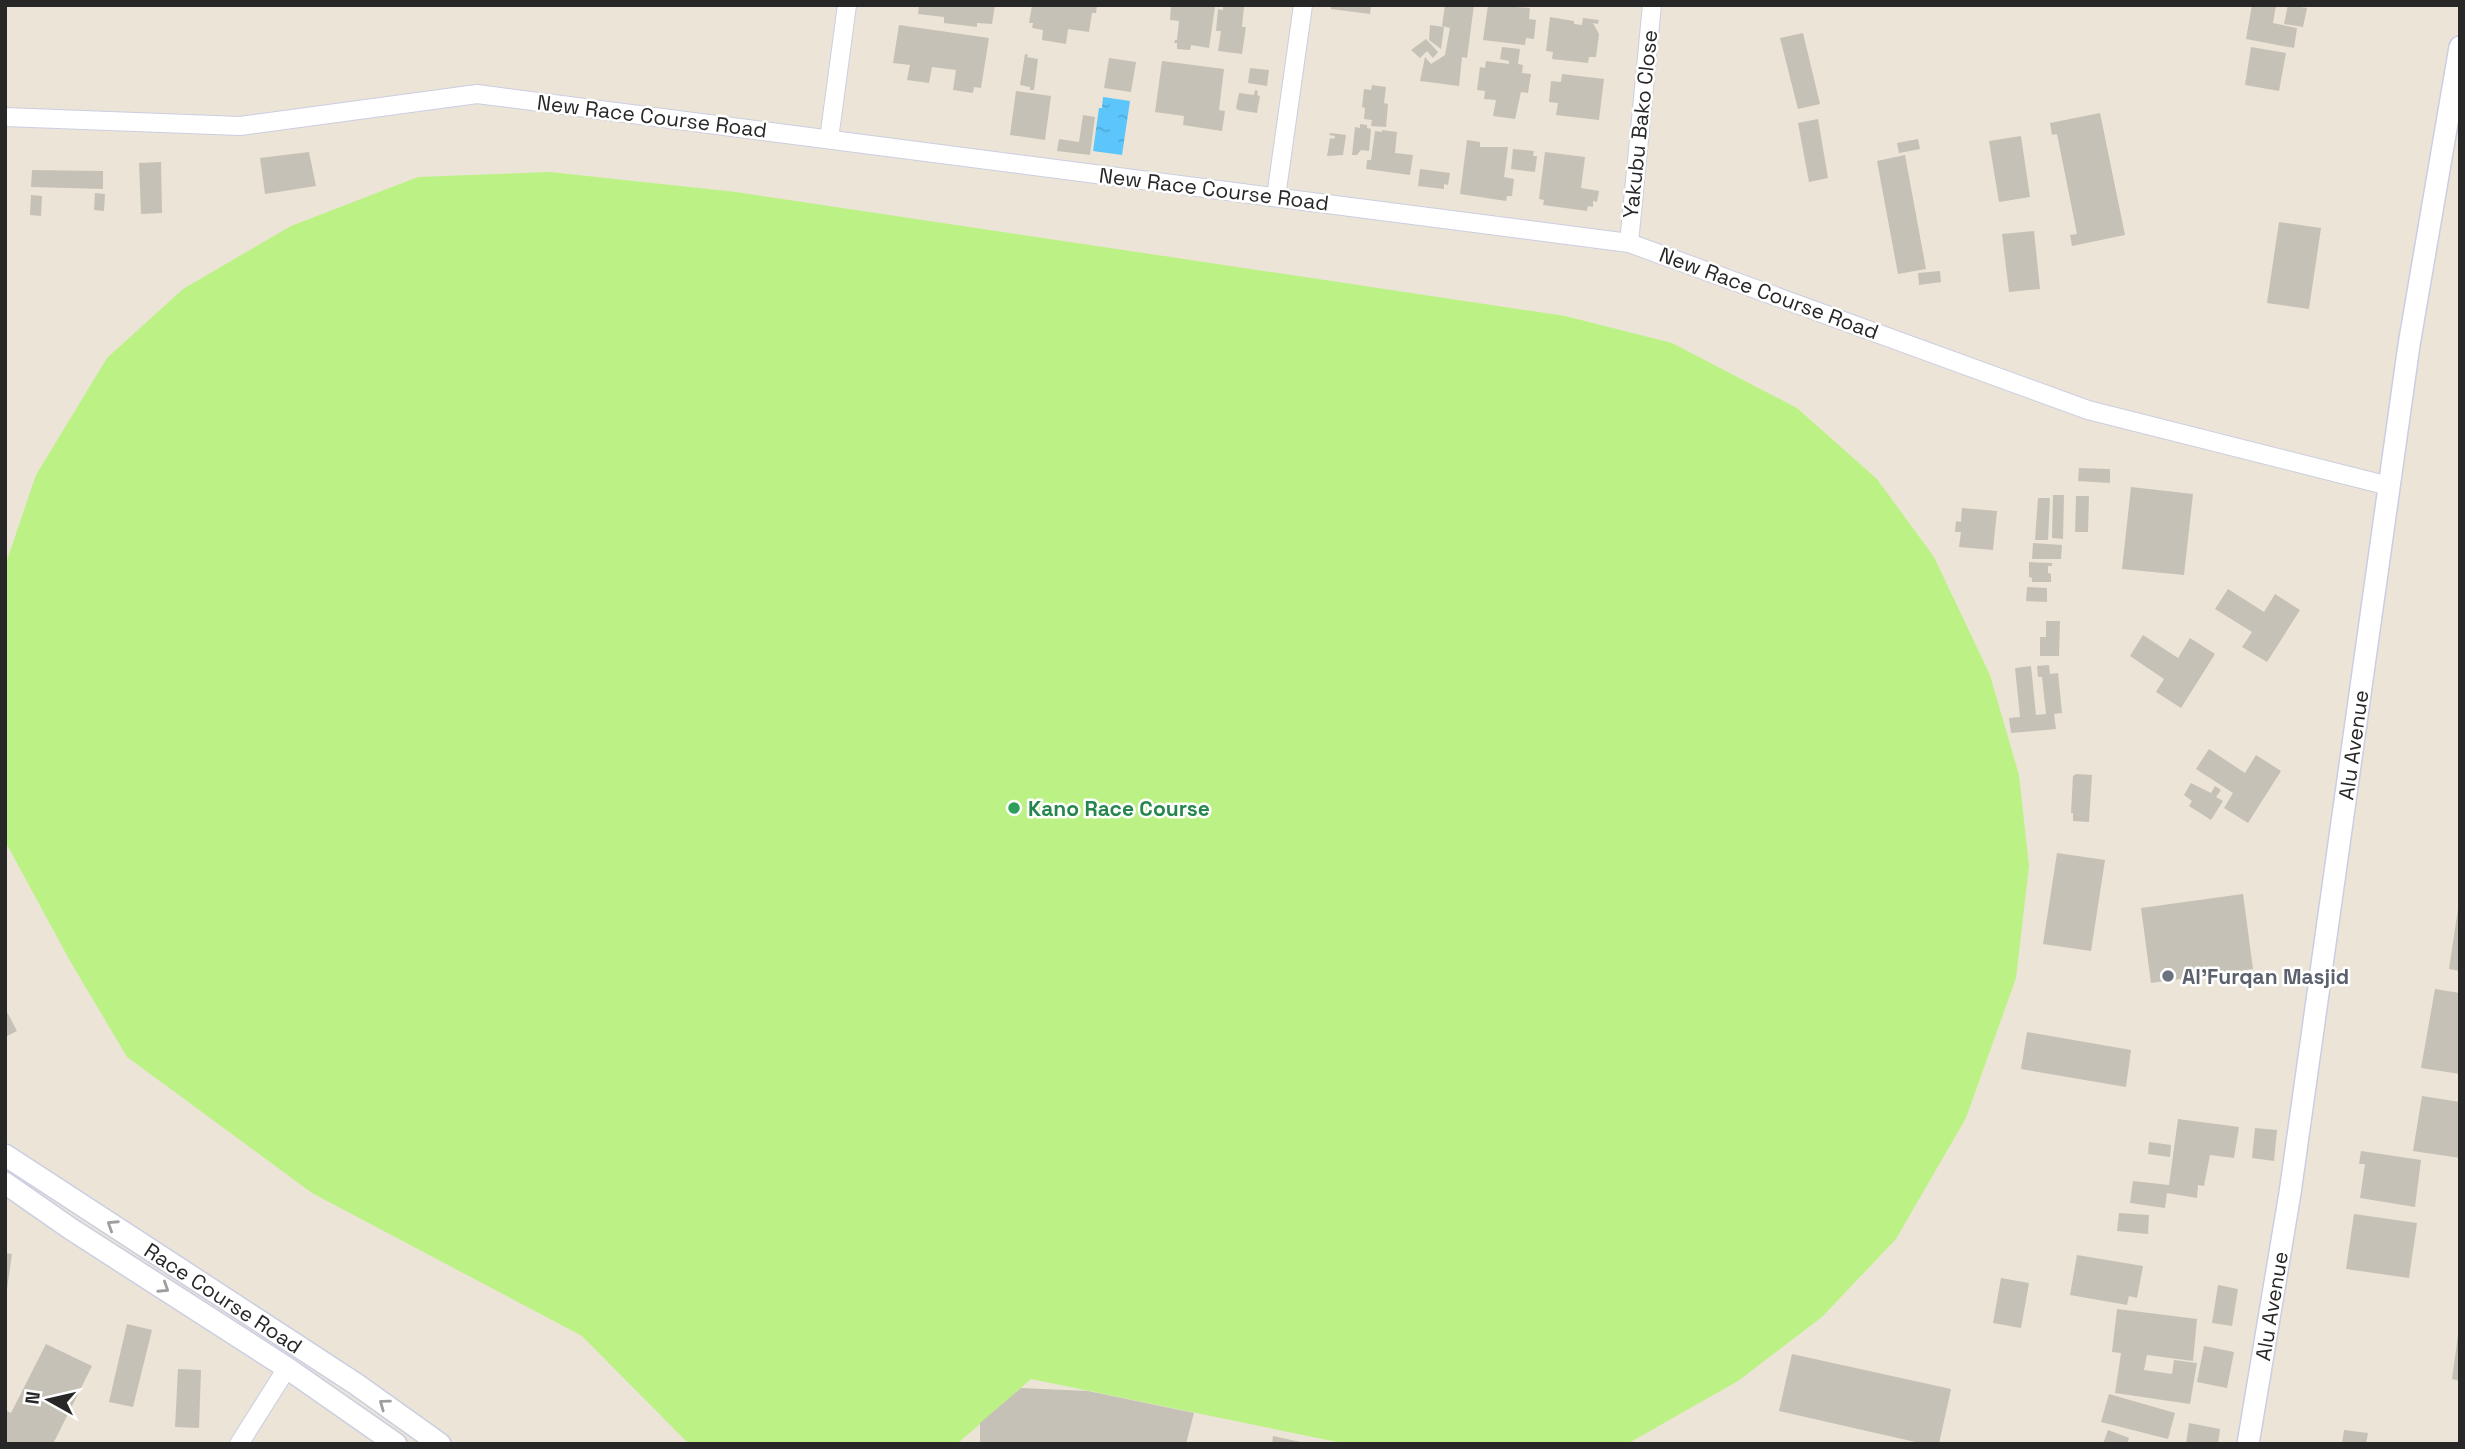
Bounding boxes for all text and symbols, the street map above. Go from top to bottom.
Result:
street label: Yakubu Bako Close [1617,28,1663,220]
street label: New Race Course Road [536,89,768,143]
street label: New Race Course Road [1098,162,1330,216]
street label: New Race Course Road [1656,241,1882,345]
street label: Alu Avenue [2332,688,2374,802]
place label: Kano Race Course [1028,795,1210,822]
marker: Kano Race Course [1006,800,1022,816]
place label: Al'Furqan Masjid [2182,963,2349,990]
marker: Al'Furqan Masjid [2160,968,2176,984]
one-way arrow [107,1221,120,1233]
street label: Race Course Road [140,1236,308,1359]
street label: Alu Avenue [2249,1249,2294,1363]
one-way arrow [156,1280,169,1293]
north arrow [14,1365,84,1435]
text: N [19,1390,46,1406]
one-way arrow [379,1400,392,1412]

